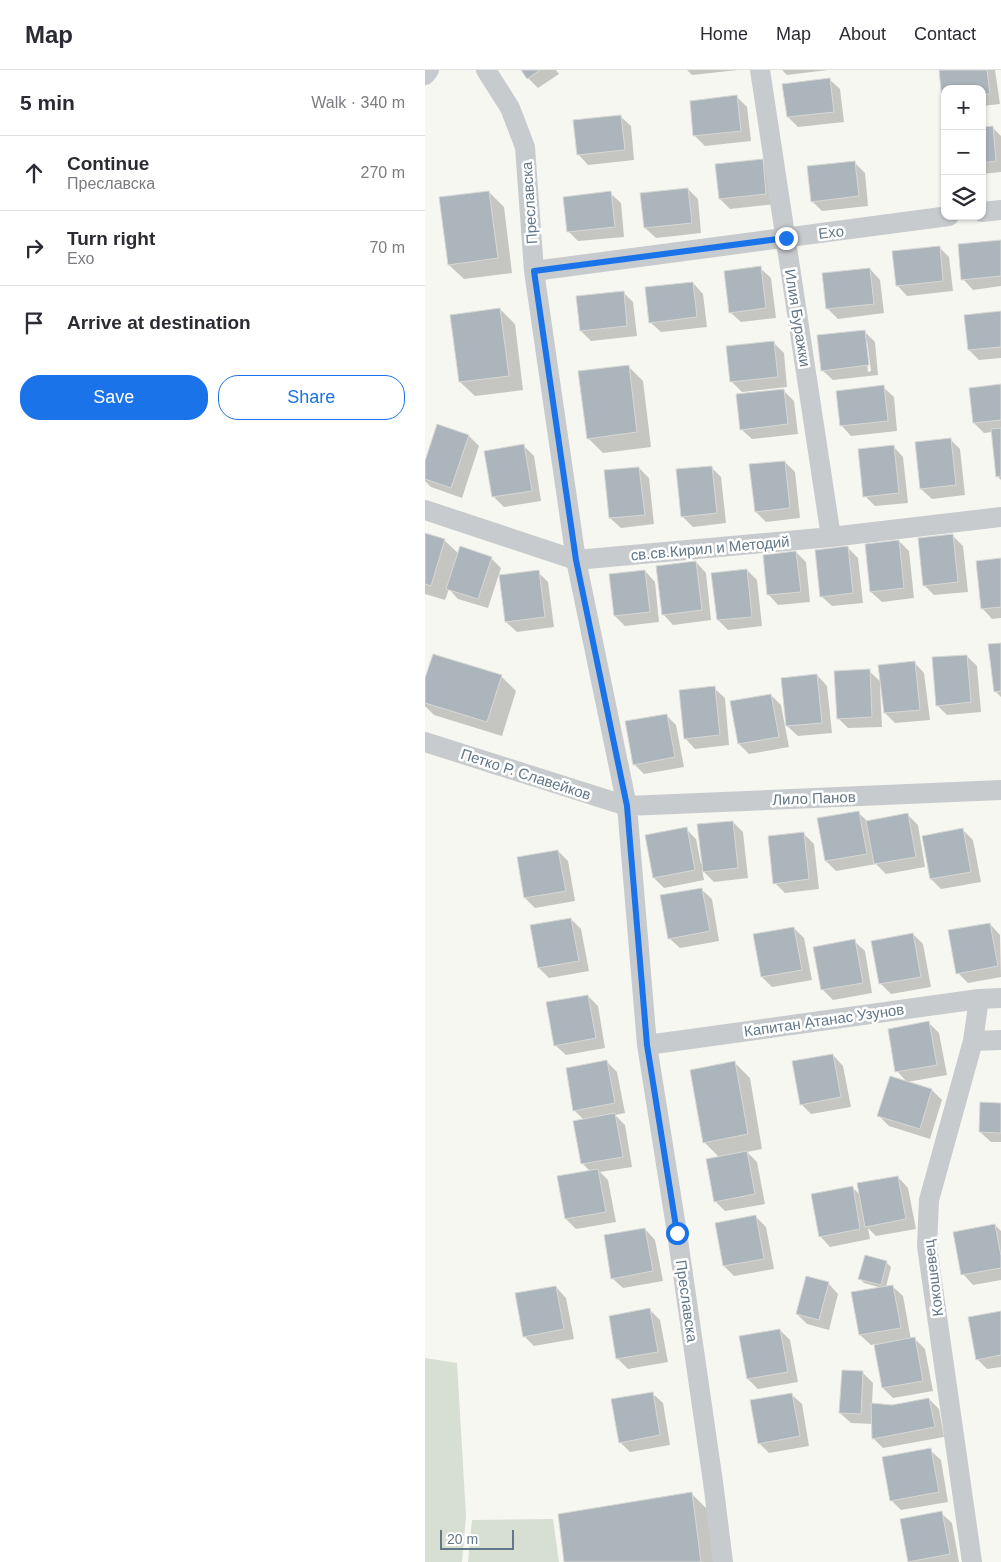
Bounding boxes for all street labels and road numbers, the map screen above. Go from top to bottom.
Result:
street label: Преславска [518,161,540,245]
street label: Ехо [817,222,845,242]
street label: Илия Буражки [782,268,814,368]
street label: св.св.Кирил и Методий [630,533,790,563]
street label: Петко Р. Славейков [459,745,593,803]
street label: Лило Панов [772,788,856,808]
street label: Капитан Атанас Узунов [743,1000,905,1040]
street label: Кокошевец [920,1238,946,1317]
street label: Преславска [673,1259,701,1344]

